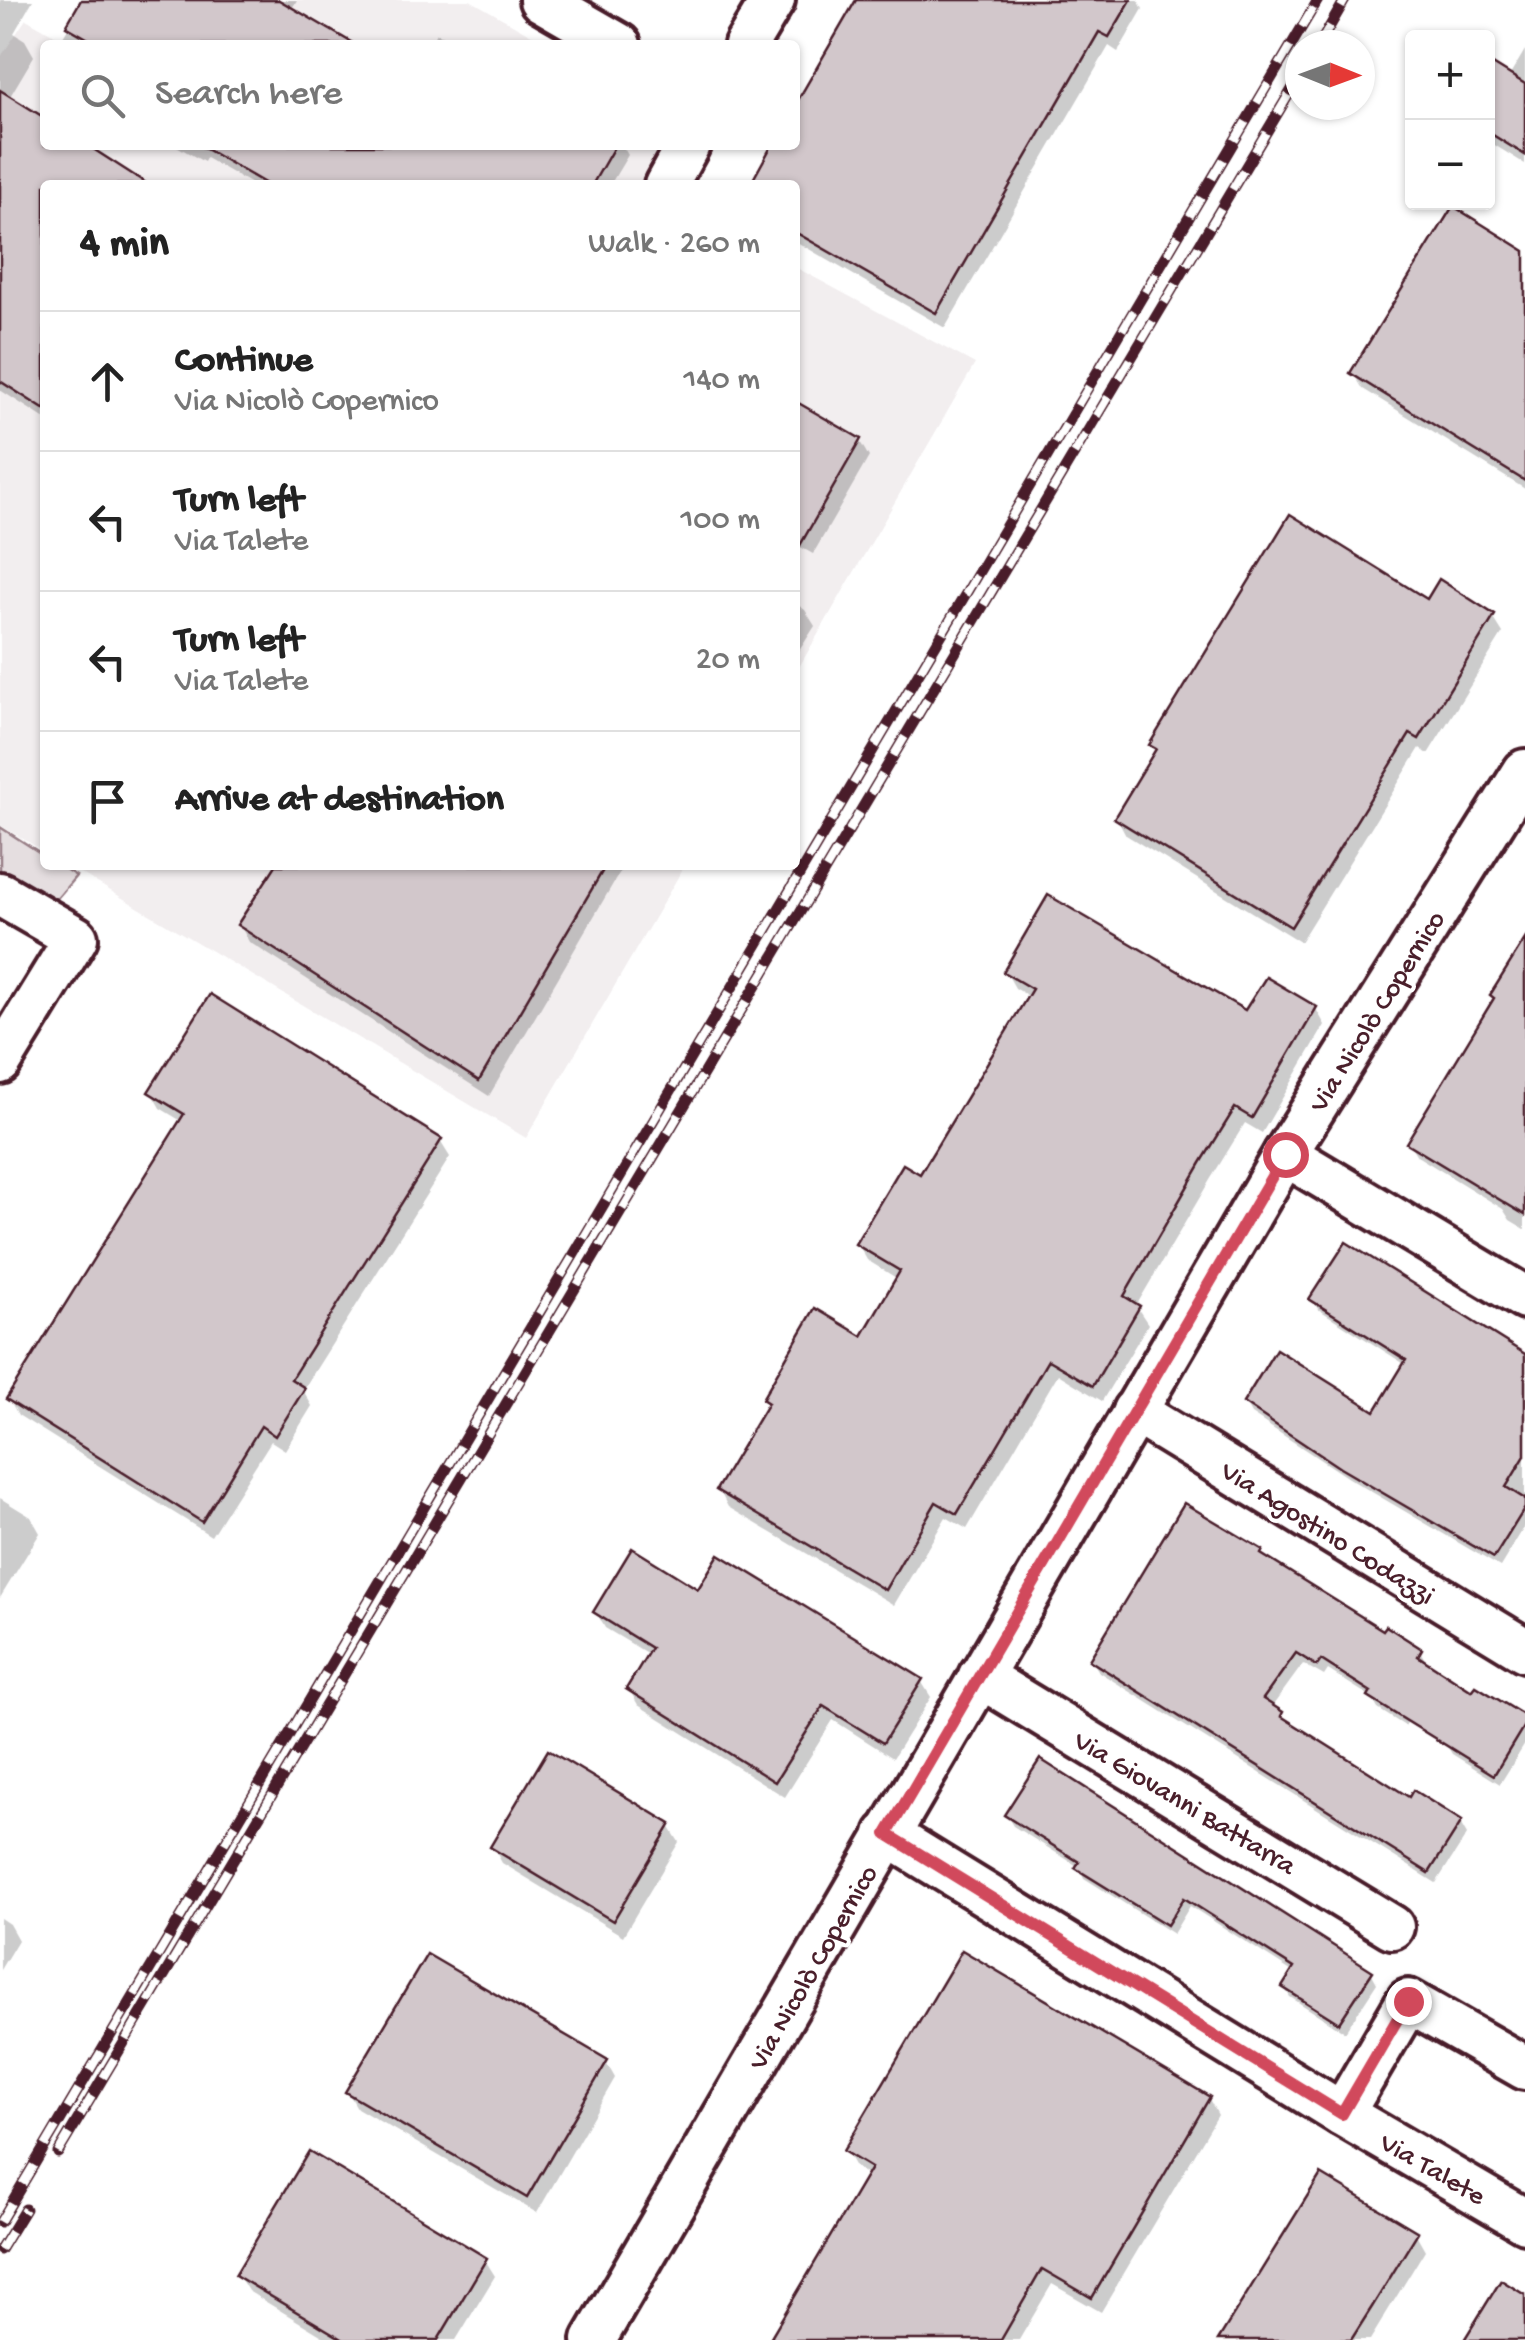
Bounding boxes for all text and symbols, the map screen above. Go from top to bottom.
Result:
north arrow [1285,30,1375,120]
map controls [1405,30,1495,210]
button: + [1405,30,1495,120]
search box [40,40,800,150]
icon: search [75,68,130,123]
text: Search here [155,73,342,117]
button: − [1405,120,1495,210]
text: 4 min [80,221,169,270]
text: Walk · 260 m [588,226,760,264]
text: Continue [175,340,313,384]
icon: ahead [80,354,135,409]
text: 140 m [683,362,760,400]
text: Via Nicolò Copernico [175,384,439,422]
text: Turn left [175,480,303,524]
icon: left [80,494,135,549]
text: 100 m [680,502,760,540]
text: Via Talete [175,524,308,562]
text: Turn left [175,620,303,664]
icon: left [80,634,135,689]
text: 20 m [696,642,760,680]
text: Via Talete [175,664,308,702]
icon: arrive [80,774,135,829]
text: Arrive at destination [175,779,504,823]
street label: Via Nicolò Copernico [1303,906,1454,1120]
route start [1263,1132,1309,1178]
street label: Via Agostino Codazzi [1213,1455,1439,1614]
street label: Via Giovanni Battarra [1066,1725,1302,1885]
street label: Via Nicolò Copernico [742,1860,887,2077]
route end [1386,1979,1432,2025]
street label: Via Talete [1372,2127,1491,2215]

